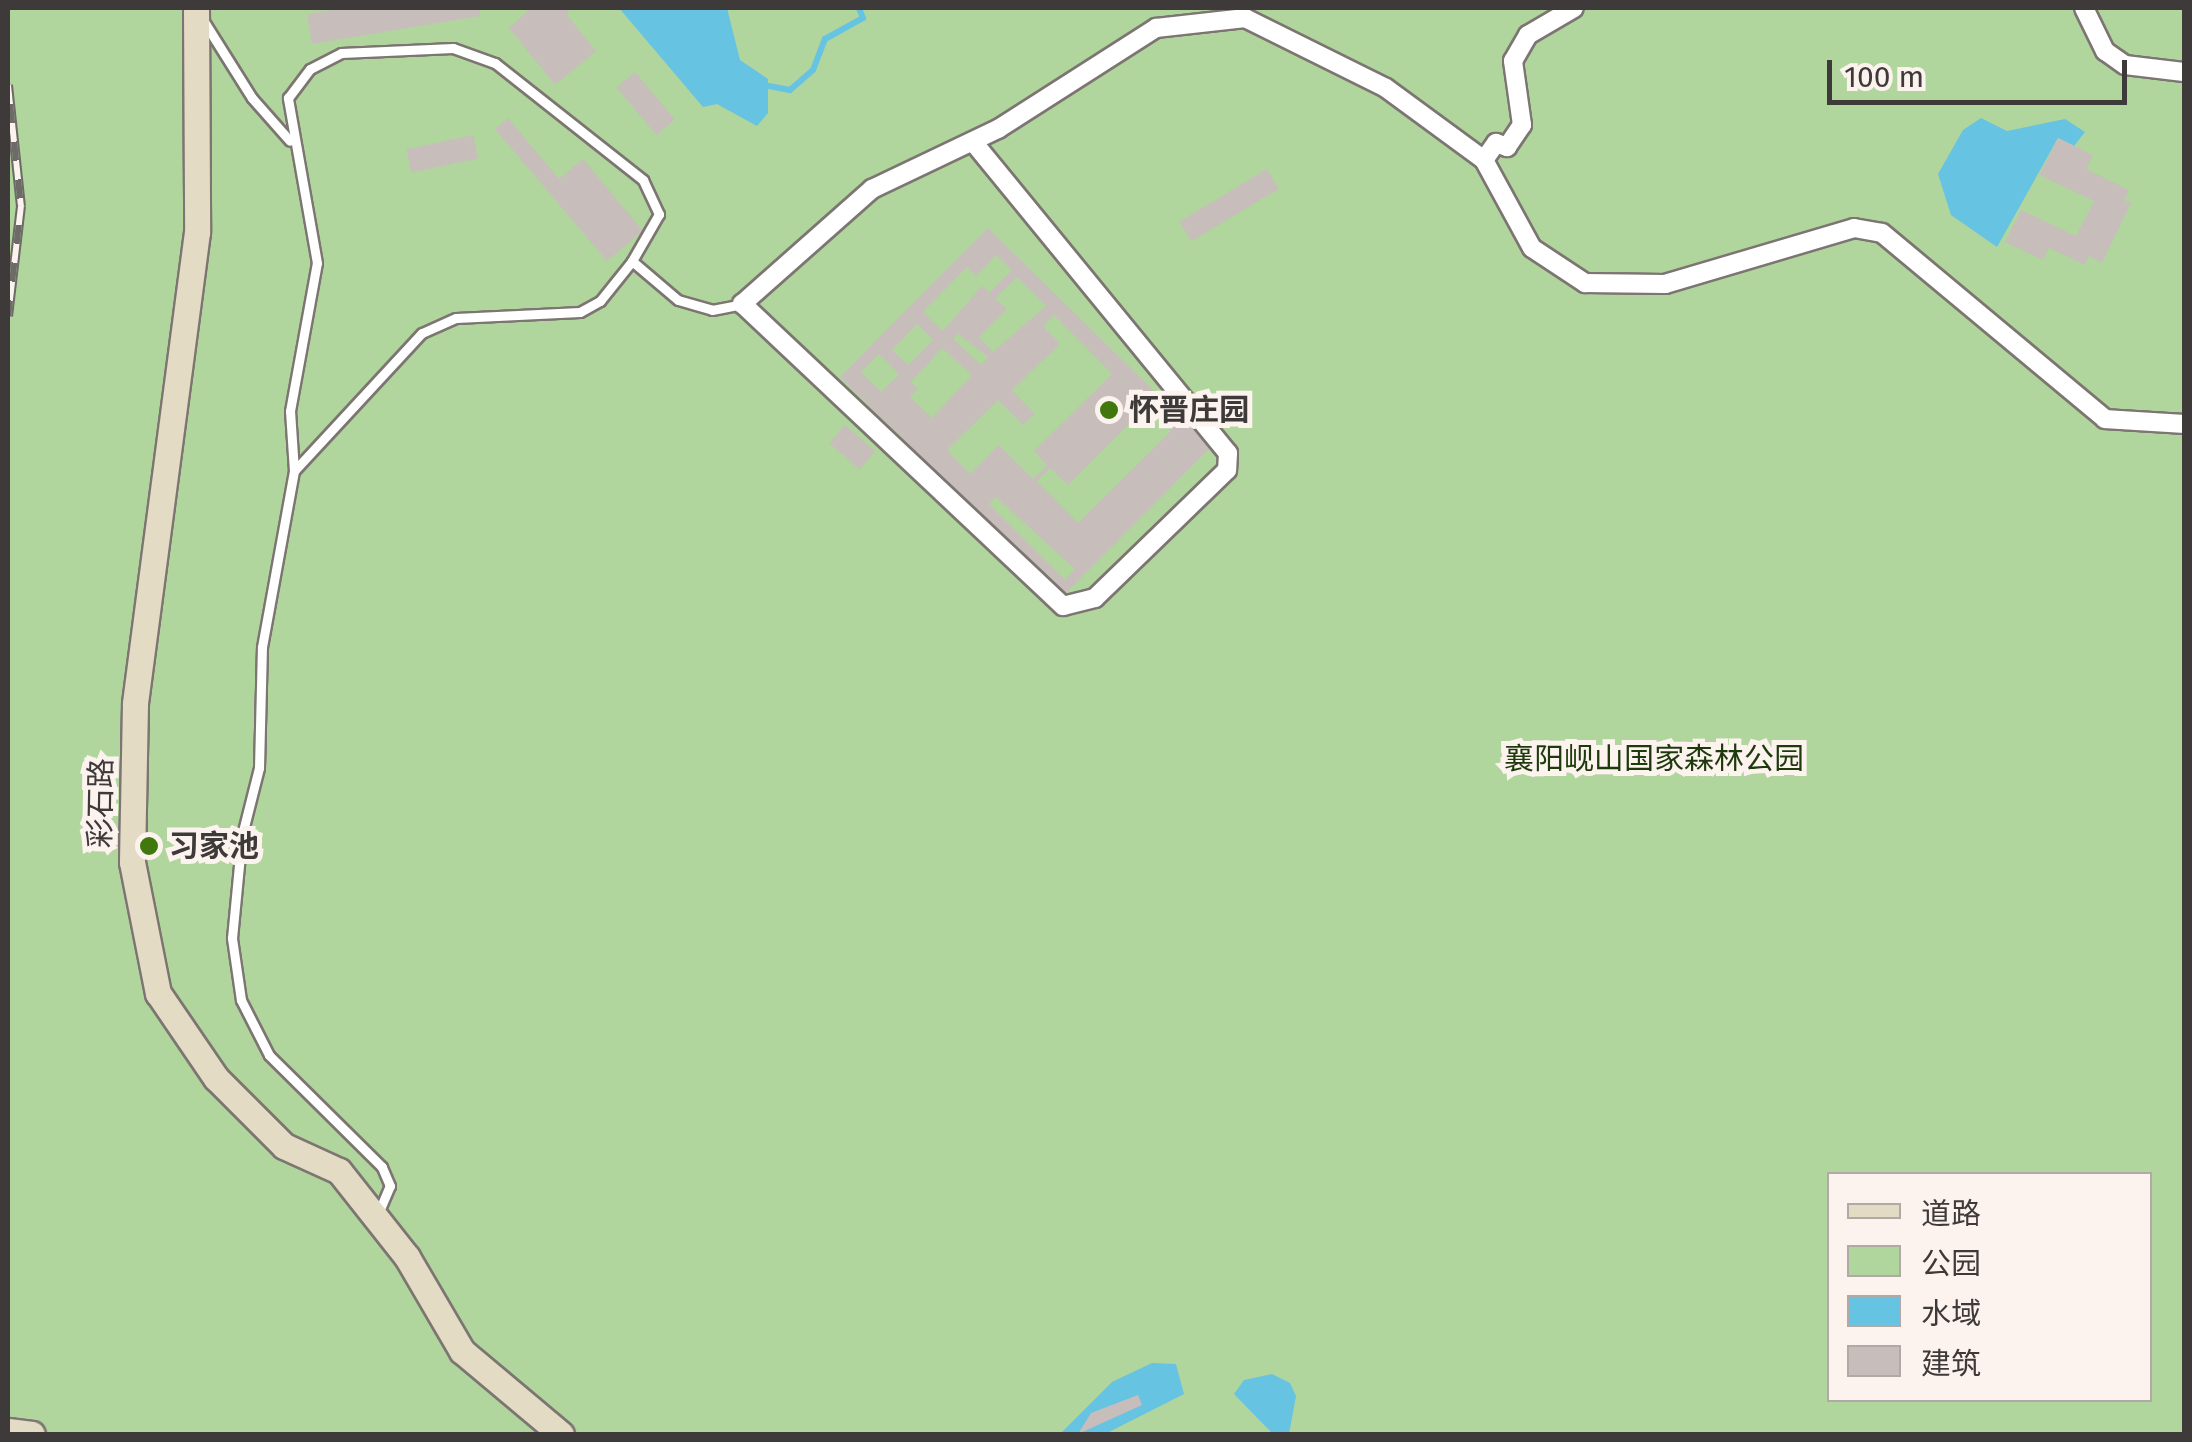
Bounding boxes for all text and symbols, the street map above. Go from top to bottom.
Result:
scale bar [1832,40,2132,102]
text: 100 m [1844,59,1924,95]
place label: 怀晋庄园 [1129,392,1249,428]
marker: 怀晋庄园 [1098,399,1120,421]
park label: 襄阳岘山国家森林公园 [1504,741,1804,777]
street label: 彩石路 [82,758,120,848]
place label: 习家池 [169,828,259,864]
marker: 习家池 [138,835,160,857]
legend [1827,1172,2152,1402]
text: 道路 [1921,1196,1981,1232]
text: 公园 [1921,1246,1981,1282]
text: 水域 [1921,1296,1981,1332]
text: 建筑 [1921,1346,1981,1382]

